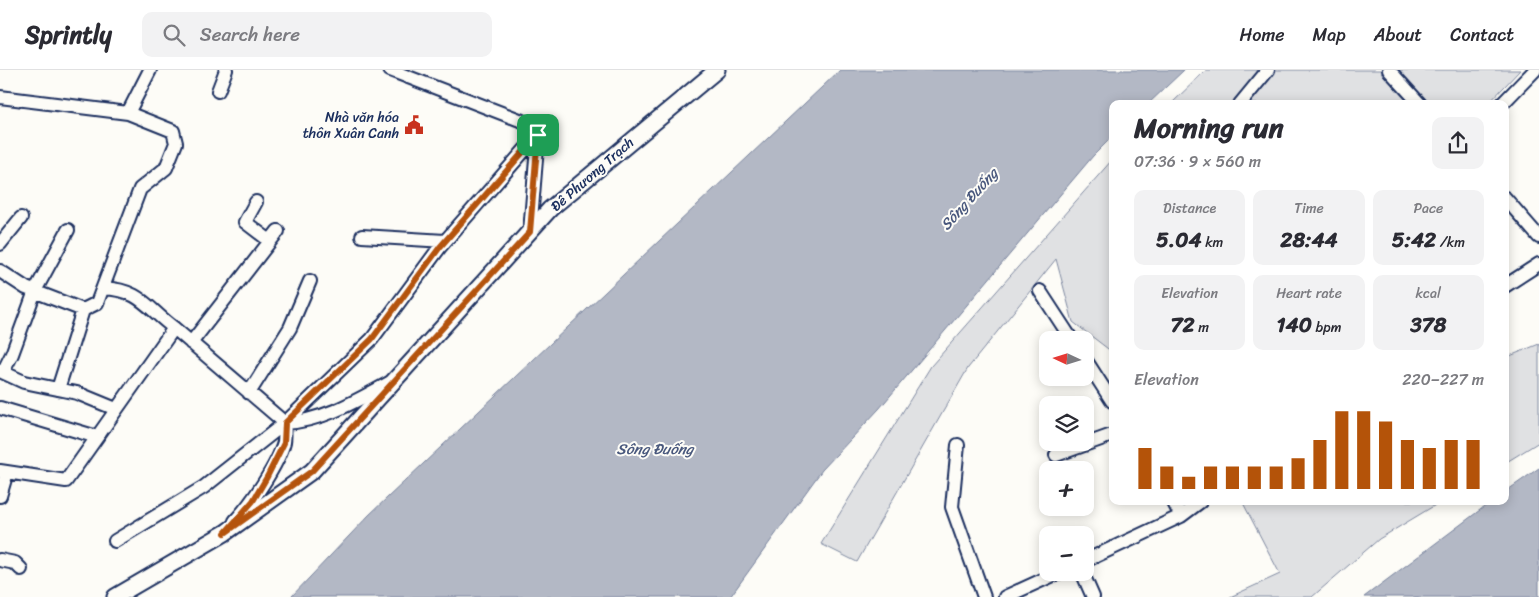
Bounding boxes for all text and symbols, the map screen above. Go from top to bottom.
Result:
search box [142,12,492,57]
text: Sprintly [25,14,112,56]
text: Search here [200,18,300,51]
text: Home [1240,19,1285,51]
text: Map [1313,19,1346,51]
text: About [1374,19,1422,51]
text: Contact [1450,19,1514,51]
icon: search [160,21,188,49]
text: Morning run [1134,103,1284,152]
place label: Nhà văn hóa thôn Xuân Canh [303,105,399,146]
public building icon: Nhà văn hóa thôn Xuân Canh [403,114,425,136]
pin [517,114,559,156]
button: share [1432,117,1484,169]
icon: arrive [524,121,552,149]
street label: Đê Phương Trạch [545,131,640,218]
text: 07:36 · 9 × 560 m [1134,147,1261,176]
water label: Sông Đuống [934,161,1005,236]
text: Distance [1163,196,1216,221]
text: Time [1294,196,1324,221]
text: Pace [1413,196,1443,221]
text: 5.04 [1156,221,1202,259]
text: 28:44 [1280,221,1338,259]
text: 5:42 [1392,221,1436,259]
text: km [1202,230,1223,255]
text: /km [1436,230,1465,255]
text: Elevation [1161,281,1218,306]
text: Heart rate [1276,281,1342,306]
text: kcal [1416,281,1441,306]
text: 72 [1170,306,1195,344]
text: 140 [1277,306,1312,344]
text: 378 [1410,306,1446,344]
text: m [1195,315,1209,340]
text: bpm [1312,315,1341,340]
north arrow [1039,331,1094,386]
map controls [1039,331,1094,581]
text: Elevation [1134,365,1199,394]
text: 220–227 m [1402,365,1484,394]
button: layers [1039,396,1094,451]
water label: Sông Đuống [617,436,695,462]
button: + [1039,461,1094,516]
button: − [1039,526,1094,581]

